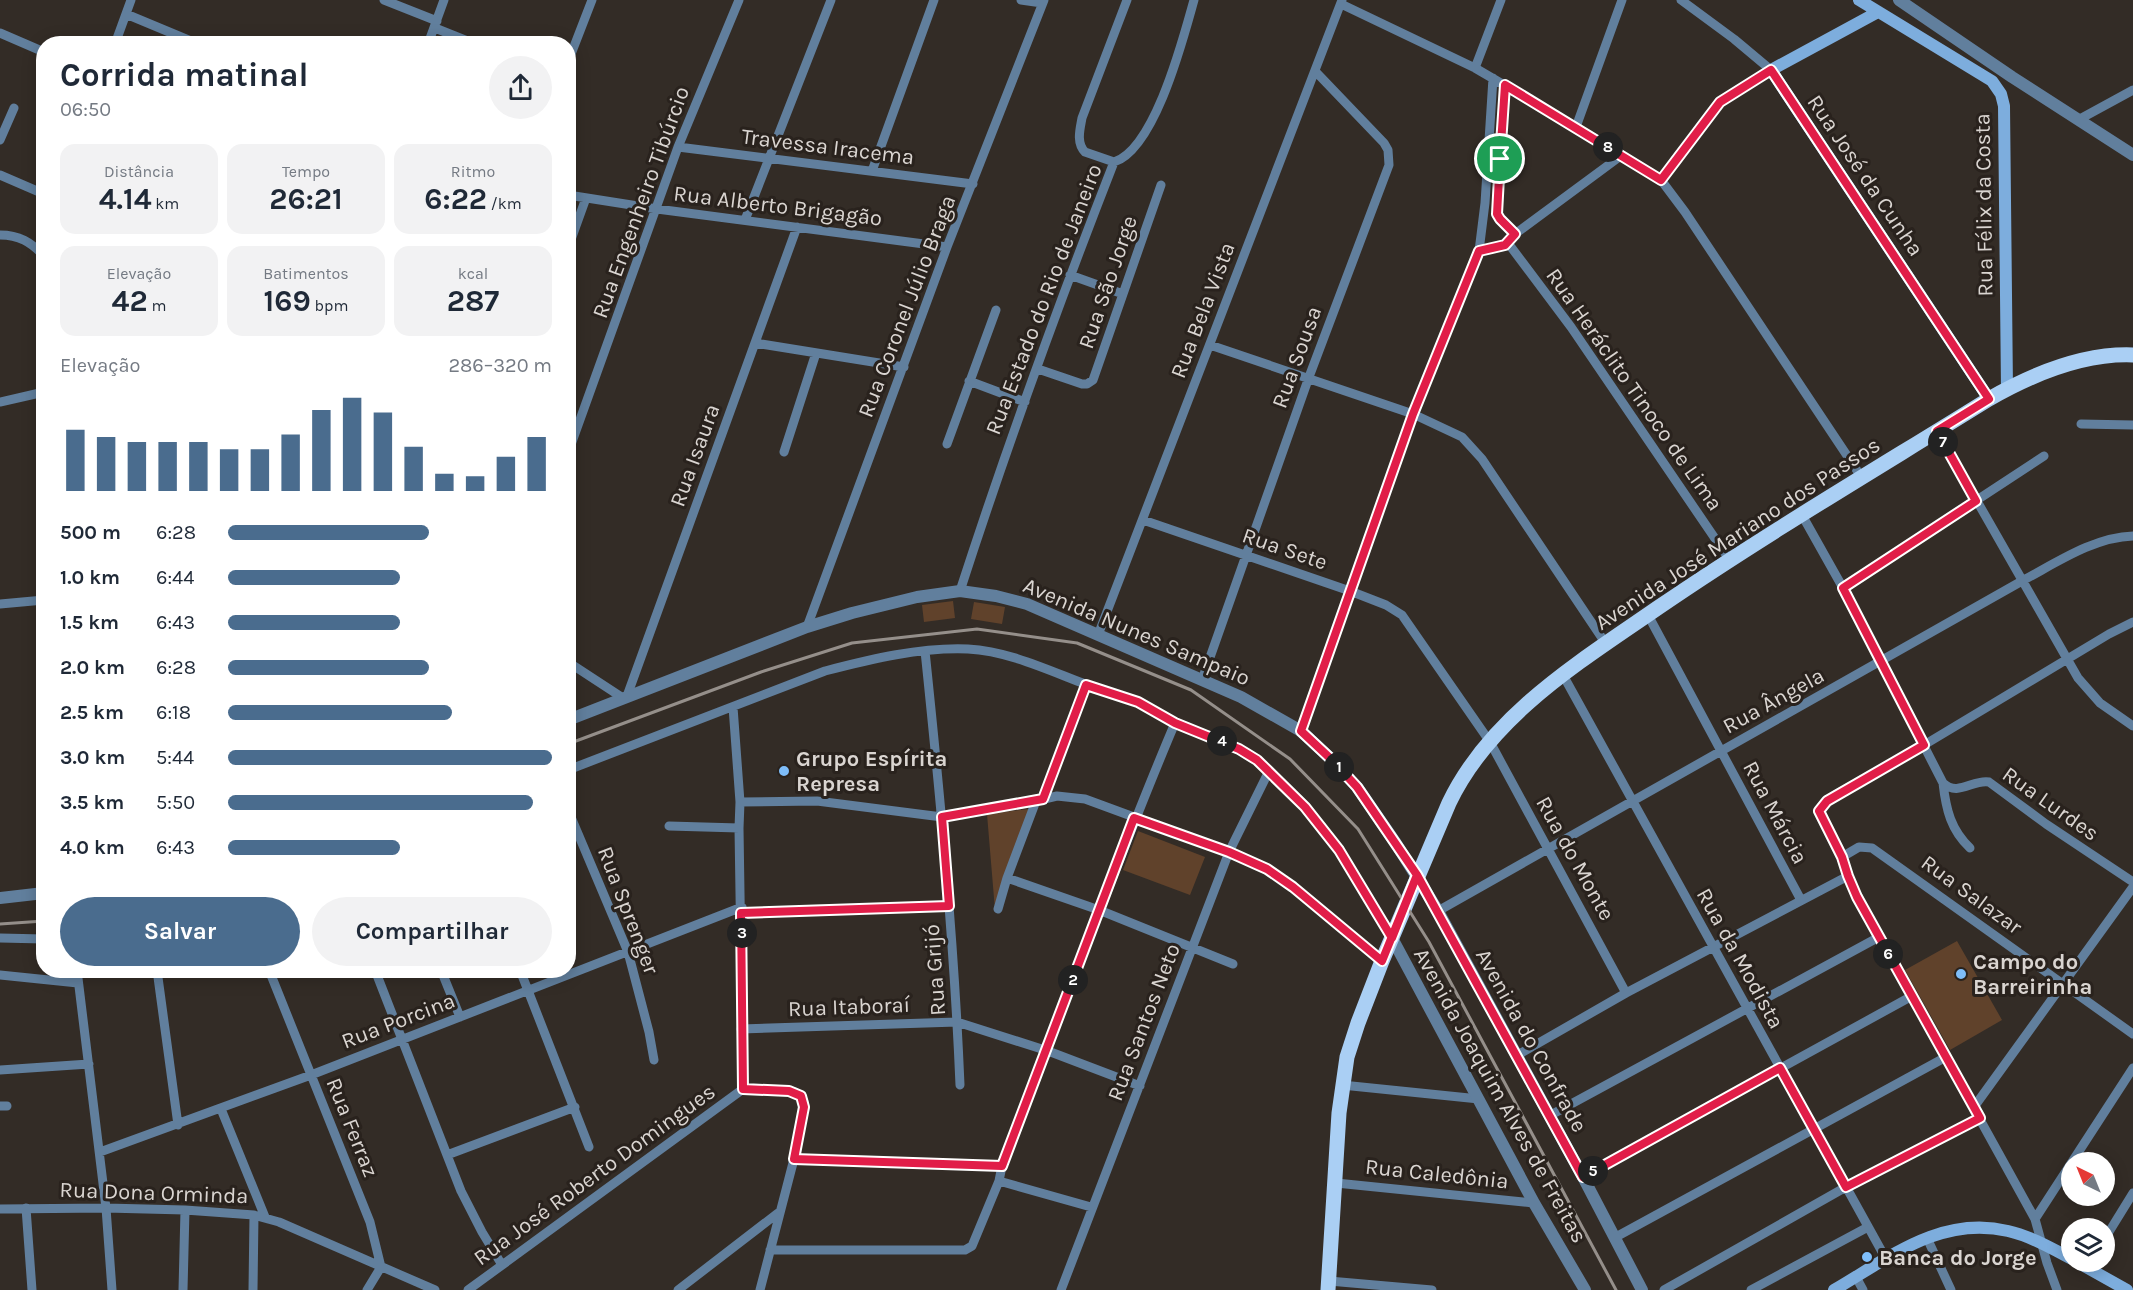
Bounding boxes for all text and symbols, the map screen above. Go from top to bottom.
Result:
text: Corrida matinal [60,56,309,94]
button: share [489,56,552,119]
street label: Rua Engenheiro Tibúrcio [587,83,695,322]
street label: Rua José da Cunha [1802,90,1929,261]
text: 06:50 [60,98,111,121]
street label: Rua Félix da Costa [1969,113,1999,297]
street label: Travessa Iracema [740,123,916,170]
pin: 8 [1593,132,1623,162]
pin [1474,133,1525,184]
text: 8 [1603,137,1613,156]
icon: arrive [1483,142,1516,175]
street label: Rua Estado do Rio de Janeiro [980,160,1108,438]
text: Distância [104,162,174,181]
text: Tempo [282,162,330,181]
text: Ritmo [451,162,495,181]
street label: Rua Alberto Brigagão [672,180,884,232]
text: 4.14 [99,181,152,217]
text: 26:21 [269,181,343,217]
text: 6:22 [424,181,487,217]
street label: Rua Coronel Júlio Braga [853,192,961,421]
text: km [152,194,179,213]
text: /km [487,194,522,213]
street label: Rua São Jorge [1073,212,1143,352]
street label: Rua Bela Vista [1165,239,1241,382]
street label: Rua Heráclito Tinoco de Lima [1540,263,1728,516]
text: Elevação [107,264,171,283]
text: Batimentos [263,264,349,283]
text: kcal [458,264,488,283]
text: 42 [112,283,148,319]
text: 169 [264,283,311,319]
text: 287 [447,283,499,319]
text: m [148,296,166,315]
text: bpm [311,296,348,315]
street label: Rua Sousa [1267,303,1327,412]
text: Elevação [60,354,140,377]
text: 286–320 m [448,354,552,377]
street label: Rua Isaura [664,400,726,510]
pin: 7 [1928,427,1958,457]
street label: Avenida José Mariano dos Passos [1590,432,1885,636]
text: 7 [1939,432,1947,451]
text: 500 m [60,521,121,544]
text: 6:28 [156,521,196,544]
street label: Rua Sete [1239,522,1331,576]
text: 1.0 km [60,566,120,589]
text: 6:44 [156,566,194,589]
street label: Avenida Nunes Sampaio [1019,572,1254,692]
text: 1.5 km [60,611,119,634]
text: 6:43 [156,611,195,634]
text: 2.0 km [60,656,125,679]
text: 6:28 [156,656,196,679]
street label: Rua Ângela [1718,662,1829,739]
text: 2.5 km [60,701,124,724]
text: 6:18 [156,701,191,724]
pin: 4 [1207,726,1237,756]
text: 4 [1217,731,1227,750]
text: 3.0 km [60,746,125,769]
text: 5:44 [156,746,194,769]
place label: Grupo Espírita Represa [796,746,947,797]
pin: 1 [1324,752,1354,782]
text: 1 [1336,757,1342,776]
street label: Rua Márcia [1737,757,1813,868]
street label: Rua Lurdes [1997,761,2104,846]
marker: Grupo Espírita Represa [777,764,791,778]
text: 3.5 km [60,791,124,814]
text: 5:50 [156,791,195,814]
street label: Rua do Monte [1530,792,1620,925]
text: 4.0 km [60,836,125,859]
text: 6:43 [156,836,195,859]
street label: Rua Sprenger [592,843,664,978]
street label: Rua Salazar [1916,850,2027,940]
street label: Rua da Modista [1691,884,1789,1033]
button: Salvar [60,897,300,966]
button: Compartilhar [312,897,552,966]
pin: 3 [727,918,757,948]
text: 3 [737,923,747,942]
street label: Rua Grijó [919,923,951,1017]
pin: 6 [1873,939,1903,969]
street label: Rua Santos Neto [1102,940,1186,1105]
street label: Avenida Joaquim Alves de Freitas [1408,944,1592,1247]
street label: Avenida do Confrade [1470,944,1592,1137]
text: 6 [1883,944,1893,963]
place label: Campo do Barreirinha [1973,949,2092,1000]
pin: 2 [1058,965,1088,995]
marker: Campo do Barreirinha [1954,967,1968,981]
text: 2 [1068,970,1078,989]
street label: Rua Porcina [338,987,459,1054]
street label: Rua Itaboraí [787,992,911,1022]
street label: Rua Ferraz [320,1074,384,1181]
street label: Rua José Roberto Domingues [469,1078,720,1271]
north arrow [2061,1152,2115,1206]
map controls [2061,1152,2115,1272]
street label: Rua Caledônia [1364,1154,1510,1194]
pin: 5 [1578,1156,1608,1186]
text: 5 [1588,1161,1598,1180]
street label: Rua Dona Orminda [59,1177,249,1209]
button: layers [2061,1218,2115,1272]
place label: Banca do Jorge [1879,1245,2037,1271]
marker: Banca do Jorge [1860,1250,1874,1264]

